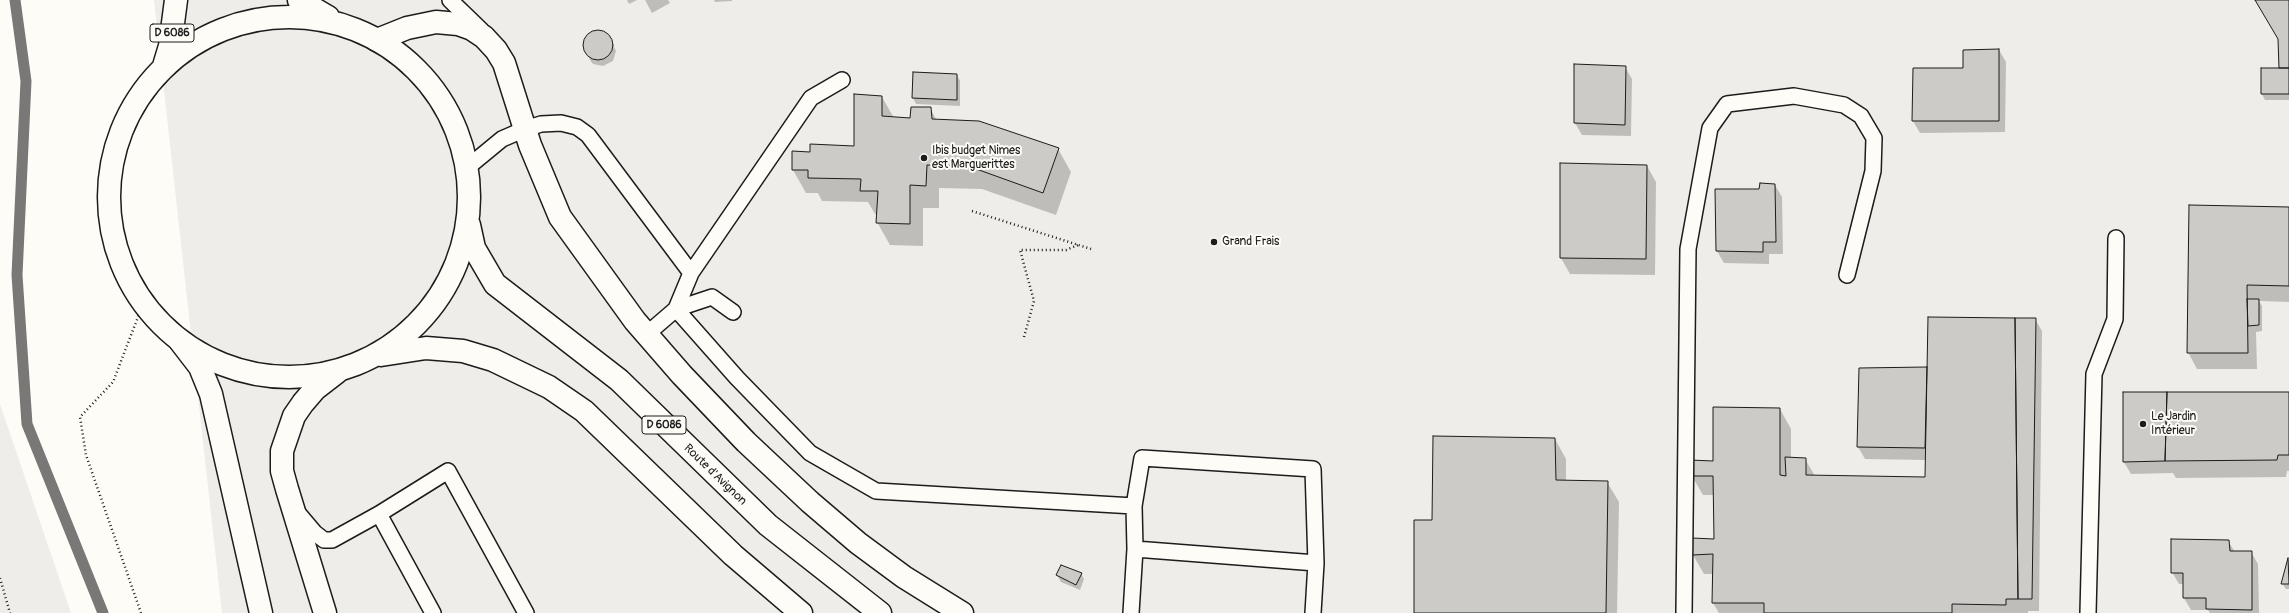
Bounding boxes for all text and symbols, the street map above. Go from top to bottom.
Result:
road number: D 6086 [150,24,194,42]
place label: Ibis budget Nimes est Marguerittes [932,144,1020,172]
marker: Ibis budget Nimes est Marguerittes [919,153,929,163]
place label: Grand Frais [1222,235,1279,249]
marker: Grand Frais [1209,237,1219,247]
place label: Le Jardin Intérieur [2151,410,2196,438]
road number: D 6086 [642,416,686,434]
marker: Le Jardin Intérieur [2138,419,2148,429]
street label: Route d'Avignon [681,441,749,509]

